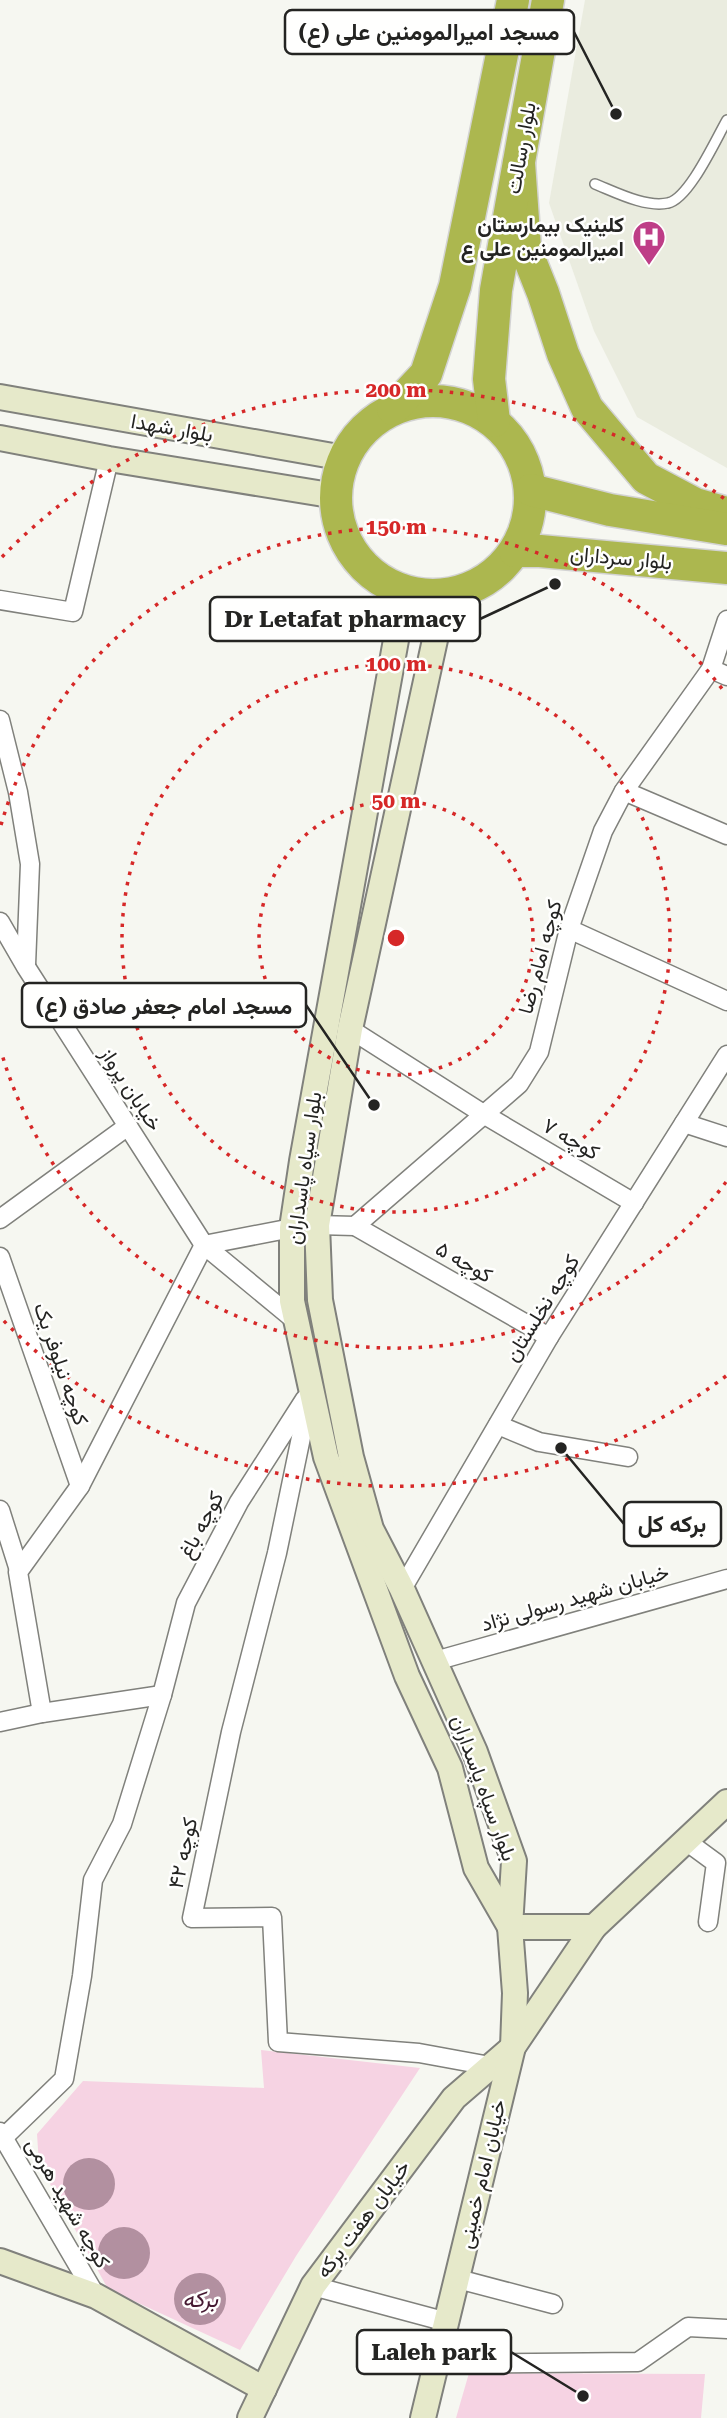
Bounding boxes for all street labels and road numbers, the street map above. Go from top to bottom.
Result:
street label: بلوار رسالت [501,100,542,196]
street label: بلوار شهدا [129,409,215,448]
street label: بلوار سرداران [569,542,673,575]
street label: کوچه امام رضا [513,897,569,1017]
street label: خیابان پرواز [93,1042,167,1136]
street label: بلوار سپاه پاسداران [281,1090,329,1246]
street label: کوچه ۷ [537,1113,604,1166]
street label: کوچه ۵ [430,1236,497,1289]
street label: کوچه نخلستان [500,1250,586,1367]
street label: کوچه نیلوفر یک [27,1300,93,1429]
street label: کوچه باغ [173,1487,230,1564]
street label: خیابان شهید رسولی نژاد [478,1560,672,1637]
street label: بلوار سپاه پاسداران [445,1712,522,1865]
street label: کوچه ۴۲ [164,1815,204,1891]
street label: خیابان امام خمینی [453,2097,513,2251]
street label: کوچه شهید هرمی [19,2134,115,2273]
street label: خیابان هفت برکه [311,2156,416,2283]

